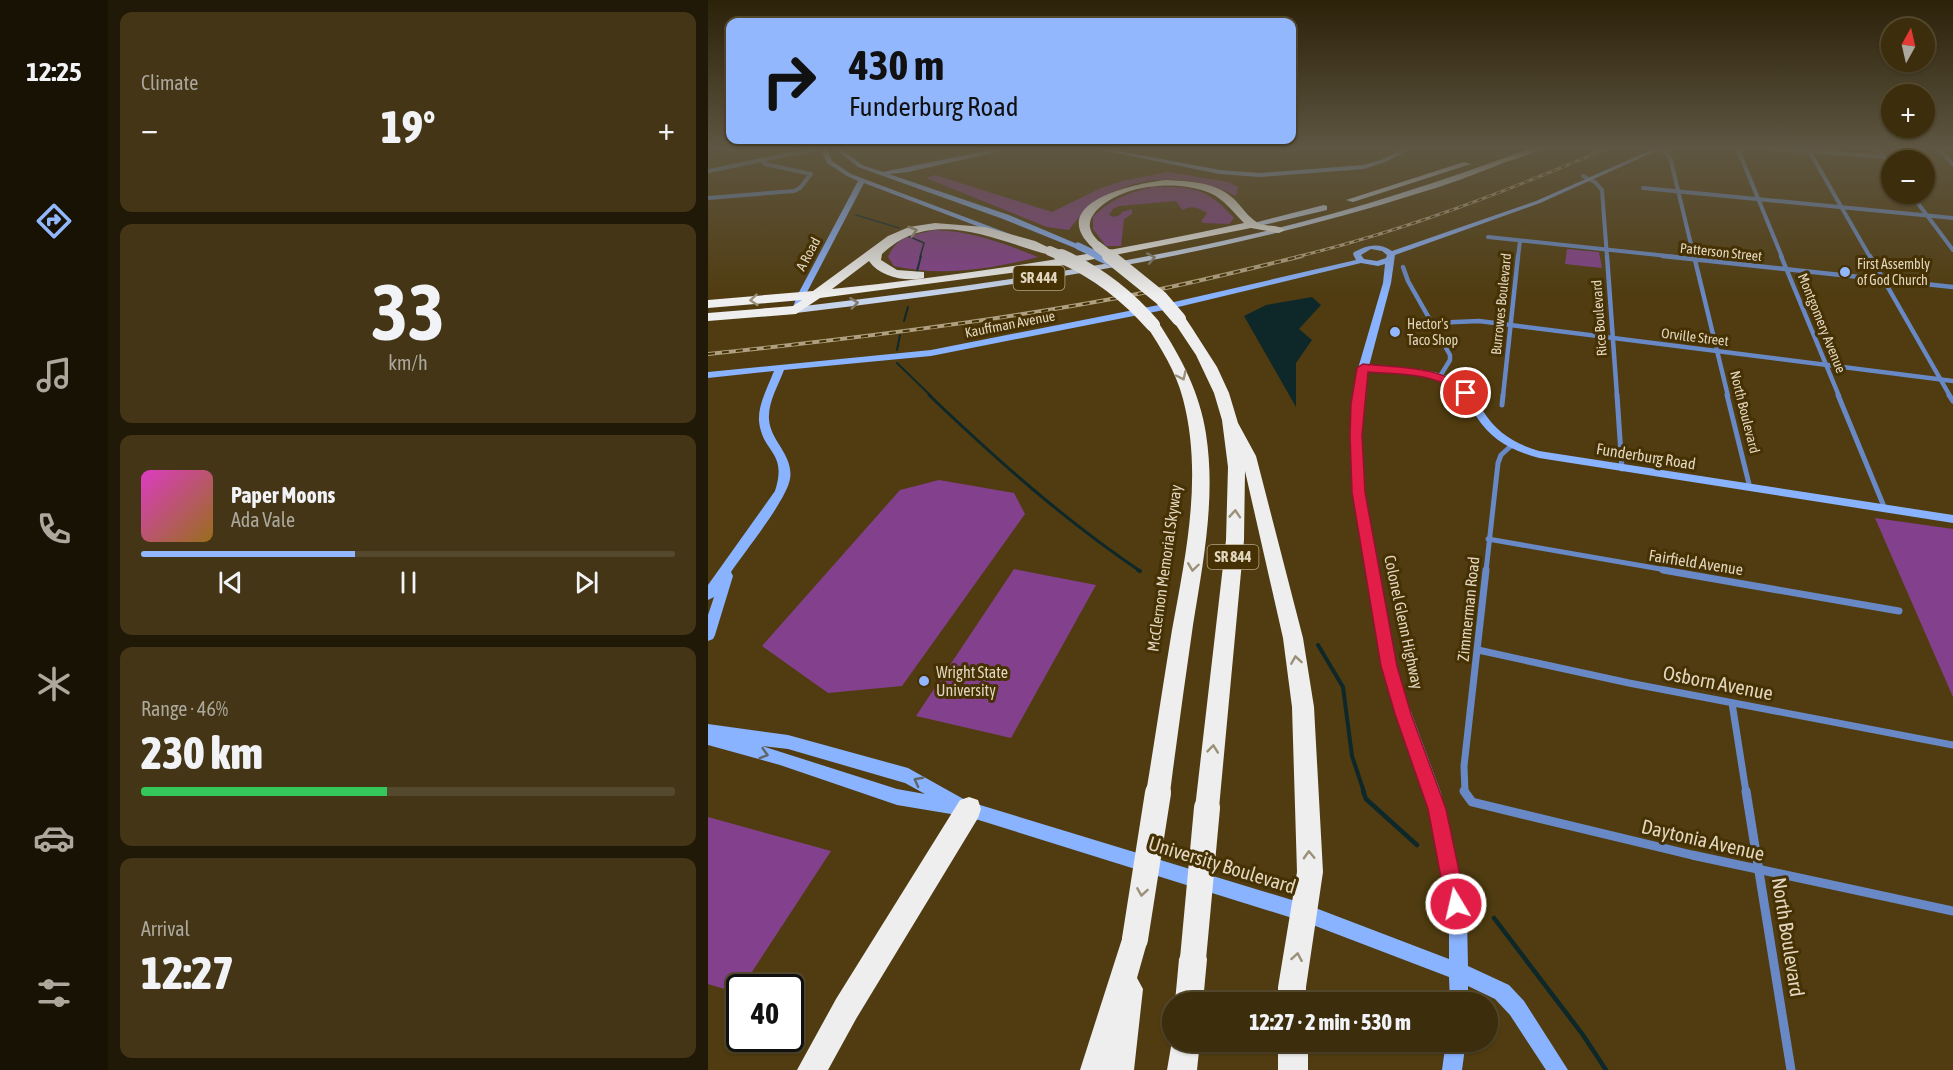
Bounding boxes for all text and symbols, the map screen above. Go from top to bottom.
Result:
north arrow [1881,18,1935,72]
map controls [1881,18,1935,204]
text: 430 m [849,41,944,89]
icon: right [750,42,828,120]
text: 12:25 [26,56,82,87]
text: Climate [141,71,198,94]
button: + [1881,84,1935,138]
text: Funderburg Road [849,91,1019,122]
text: 19° [381,101,435,153]
text: − [141,109,158,147]
text: + [658,109,675,147]
button: − [1881,150,1935,204]
icon: directions [33,200,75,242]
one-way arrow [907,226,918,238]
street label: A Road [793,235,823,273]
street label: Patterson Street [1679,240,1763,264]
one-way arrow [1145,252,1155,265]
street label: Burrowes Boulevard [1488,252,1514,356]
place label: First Assembly of God Church [1857,256,1930,288]
marker: First Assembly of God Church [1838,265,1852,279]
road number: SR 444 [1014,266,1064,290]
text: 33 [371,267,445,357]
street label: Montgomery Avenue [1795,271,1849,375]
street label: Rice Boulevard [1588,279,1610,357]
one-way arrow [750,294,759,307]
one-way arrow [850,298,859,310]
street label: Kauffman Avenue [964,307,1056,341]
place label: Hector's Taco Shop [1407,316,1459,348]
marker: Hector's Taco Shop [1388,325,1402,339]
street label: Orville Street [1660,325,1730,349]
text: km/h [388,351,428,374]
icon: music [33,354,75,396]
pin [1440,367,1491,418]
one-way arrow [1175,369,1187,380]
street label: North Boulevard [1727,369,1763,455]
icon: arrive [1449,376,1482,409]
street label: Funderburg Road [1595,439,1697,474]
text: Paper Moons [231,482,335,508]
street label: McClernon Memorial Skyway [1143,483,1186,653]
icon: phone [33,508,75,550]
text: Ada Vale [231,508,295,531]
one-way arrow [1229,509,1242,518]
road number: SR 844 [1208,545,1258,569]
street label: Fairfield Avenue [1648,546,1744,578]
street label: Colonel Glenn Highway [1380,553,1427,691]
street label: Zimmerman Road [1454,556,1482,662]
one-way arrow [1187,563,1199,572]
icon: previous [214,566,247,599]
icon: pause [392,566,425,599]
icon: next [570,566,603,599]
one-way arrow [1291,656,1303,665]
street label: Osborn Avenue [1661,661,1775,704]
icon: climate [33,663,75,705]
place label: Wright State University [936,663,1008,700]
marker: Wright State University [917,674,931,688]
text: Range · 46% [141,697,228,720]
text: 230 km [141,727,263,779]
one-way arrow [1206,745,1219,754]
one-way arrow [758,747,769,759]
one-way arrow [914,777,924,788]
street label: Daytonia Avenue [1639,814,1767,865]
icon: car [33,817,75,859]
street label: University Boulevard [1146,831,1299,898]
one-way arrow [1303,850,1316,859]
position arrow [1424,872,1488,936]
street label: North Boulevard [1768,876,1809,998]
one-way arrow [1137,888,1149,897]
text: Arrival [141,917,190,940]
text: 12:27 [141,947,234,999]
one-way arrow [1290,953,1303,963]
icon: filters [33,972,75,1014]
speed limit sign: 40 [726,974,804,1052]
text: 12:27 · 2 min · 530 m [1249,1009,1411,1035]

